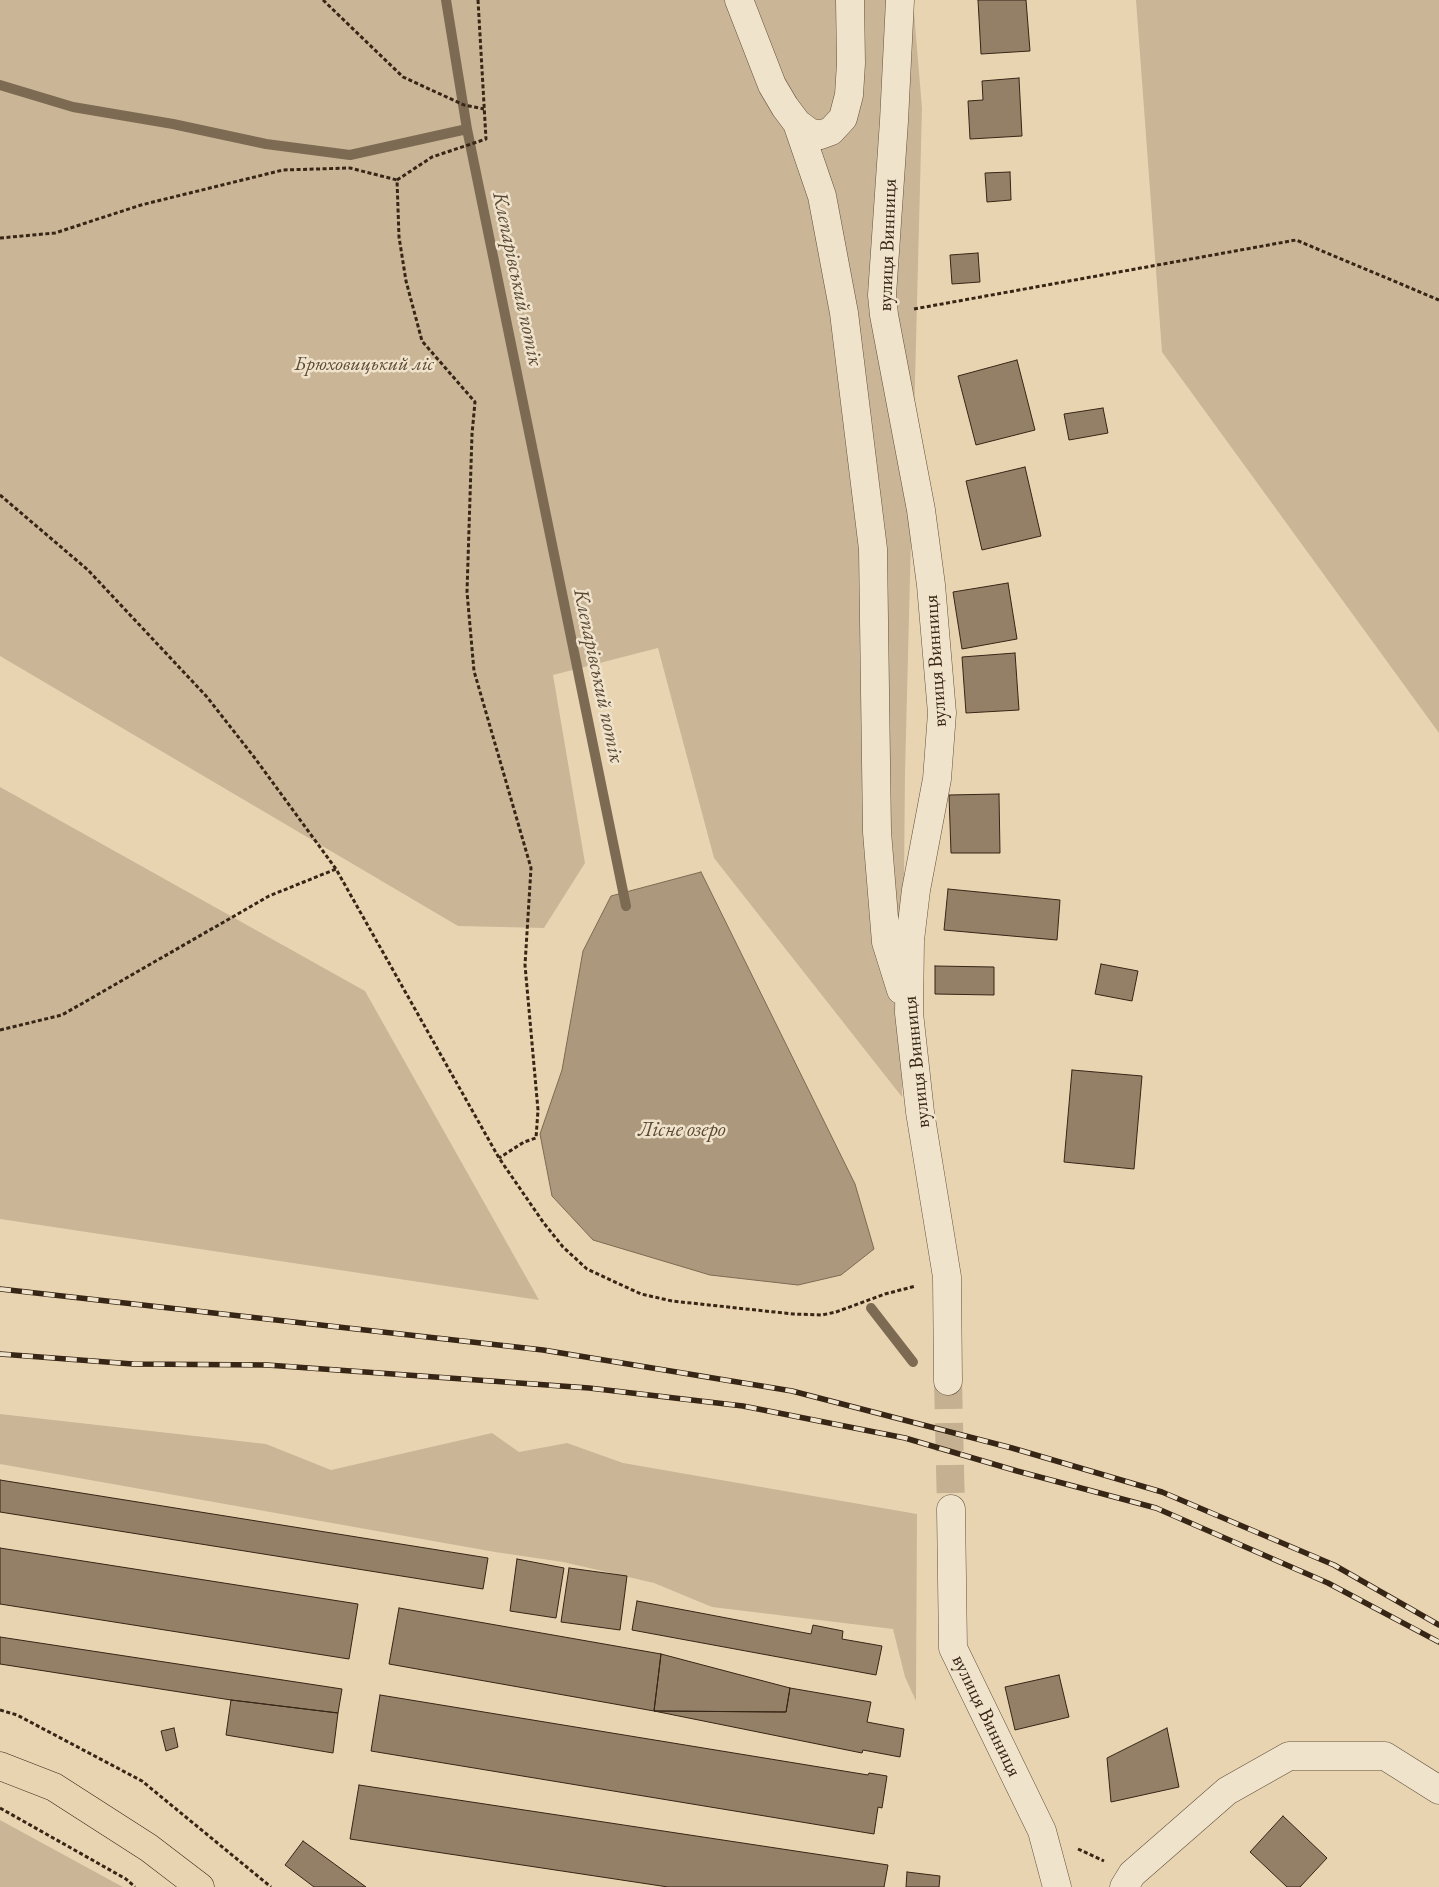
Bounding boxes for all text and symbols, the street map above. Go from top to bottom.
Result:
street label: вулиця Винниця [874,178,902,312]
water label: Клепарівський потік [486,190,548,368]
park label: Брюховицький ліс [294,353,434,377]
water label: Клепарівський потік [567,587,629,765]
street label: вулиця Винниця [919,594,953,728]
street label: вулиця Винниця [898,995,936,1129]
water label: Лісне озеро [638,1117,726,1143]
street label: вулиця Винниця [946,1651,1026,1781]

